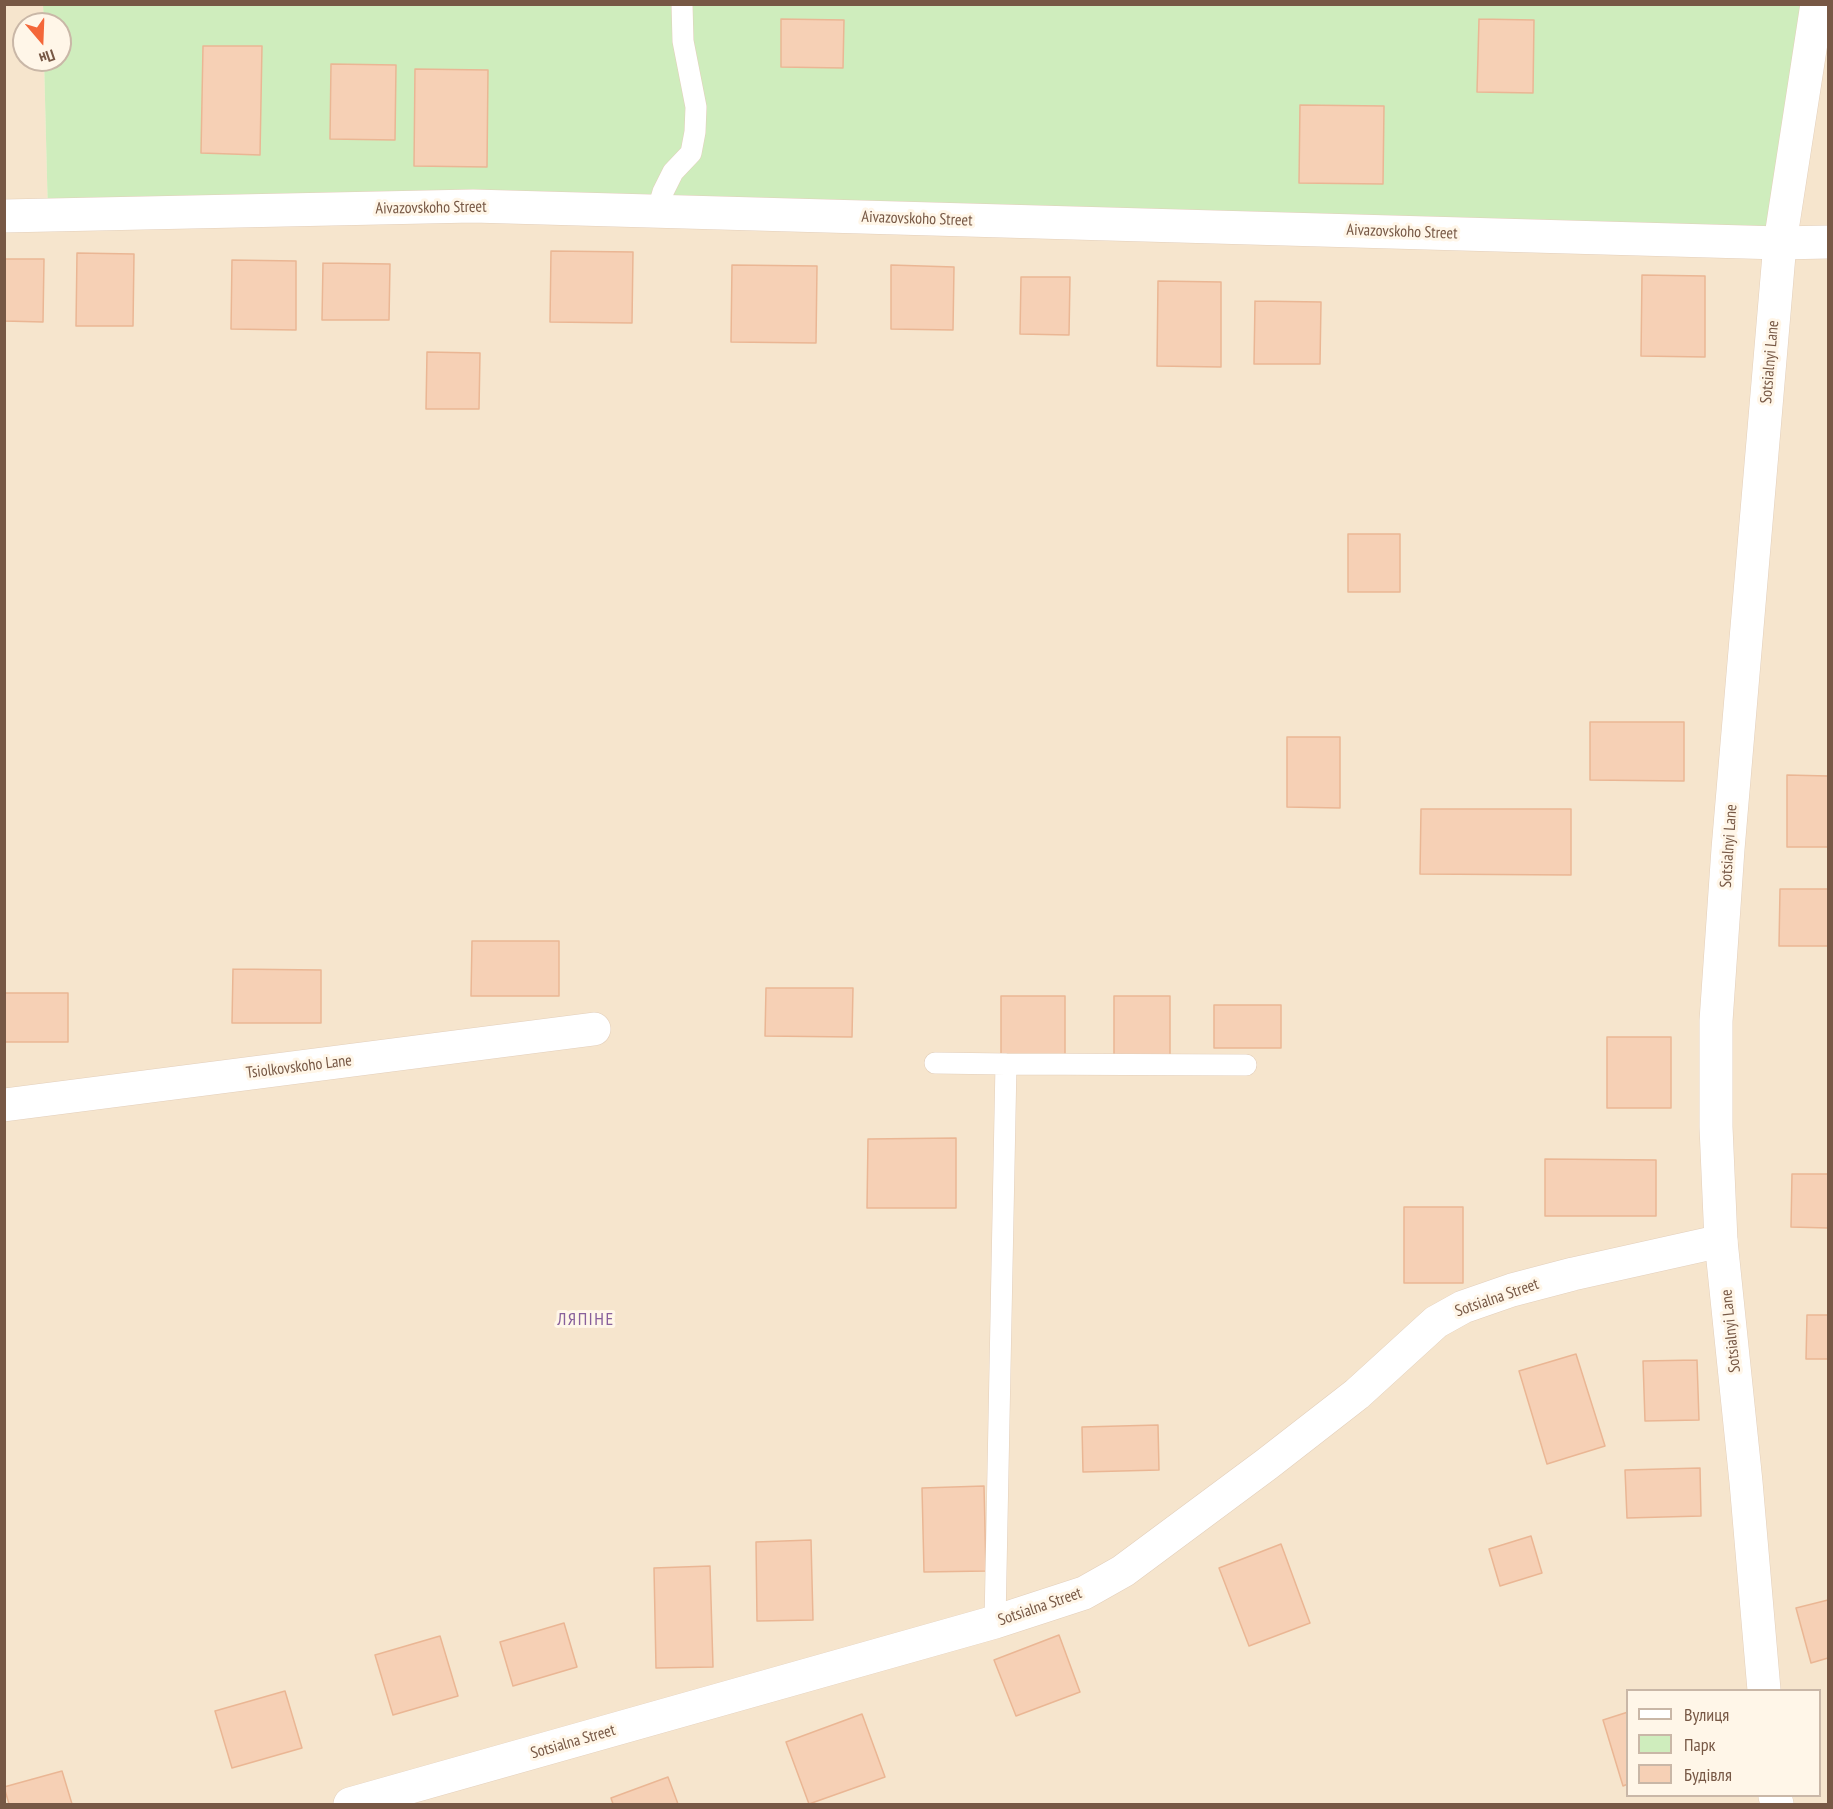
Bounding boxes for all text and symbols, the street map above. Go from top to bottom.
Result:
north arrow [12,12,72,72]
text: Пн [37,45,58,69]
street label: Aivazovskoho Street [375,197,487,219]
street label: Aivazovskoho Street [861,207,973,231]
street label: Aivazovskoho Street [1346,220,1458,244]
street label: Sotsialnyi Lane [1757,320,1783,404]
street label: Sotsialnyi Lane [1717,804,1741,888]
street label: Tsiolkovskoho Lane [245,1051,353,1083]
street label: Sotsialna Street [1453,1275,1541,1321]
street label: Sotsialnyi Lane [1717,1288,1745,1374]
district label: ЛЯПІНЕ [557,1309,615,1331]
street label: Sotsialna Street [996,1584,1084,1630]
legend [1626,1689,1821,1797]
text: Вулиця [1684,1703,1729,1726]
street label: Sotsialna Street [528,1721,618,1763]
text: Парк [1684,1733,1715,1756]
text: Будівля [1684,1763,1732,1786]

